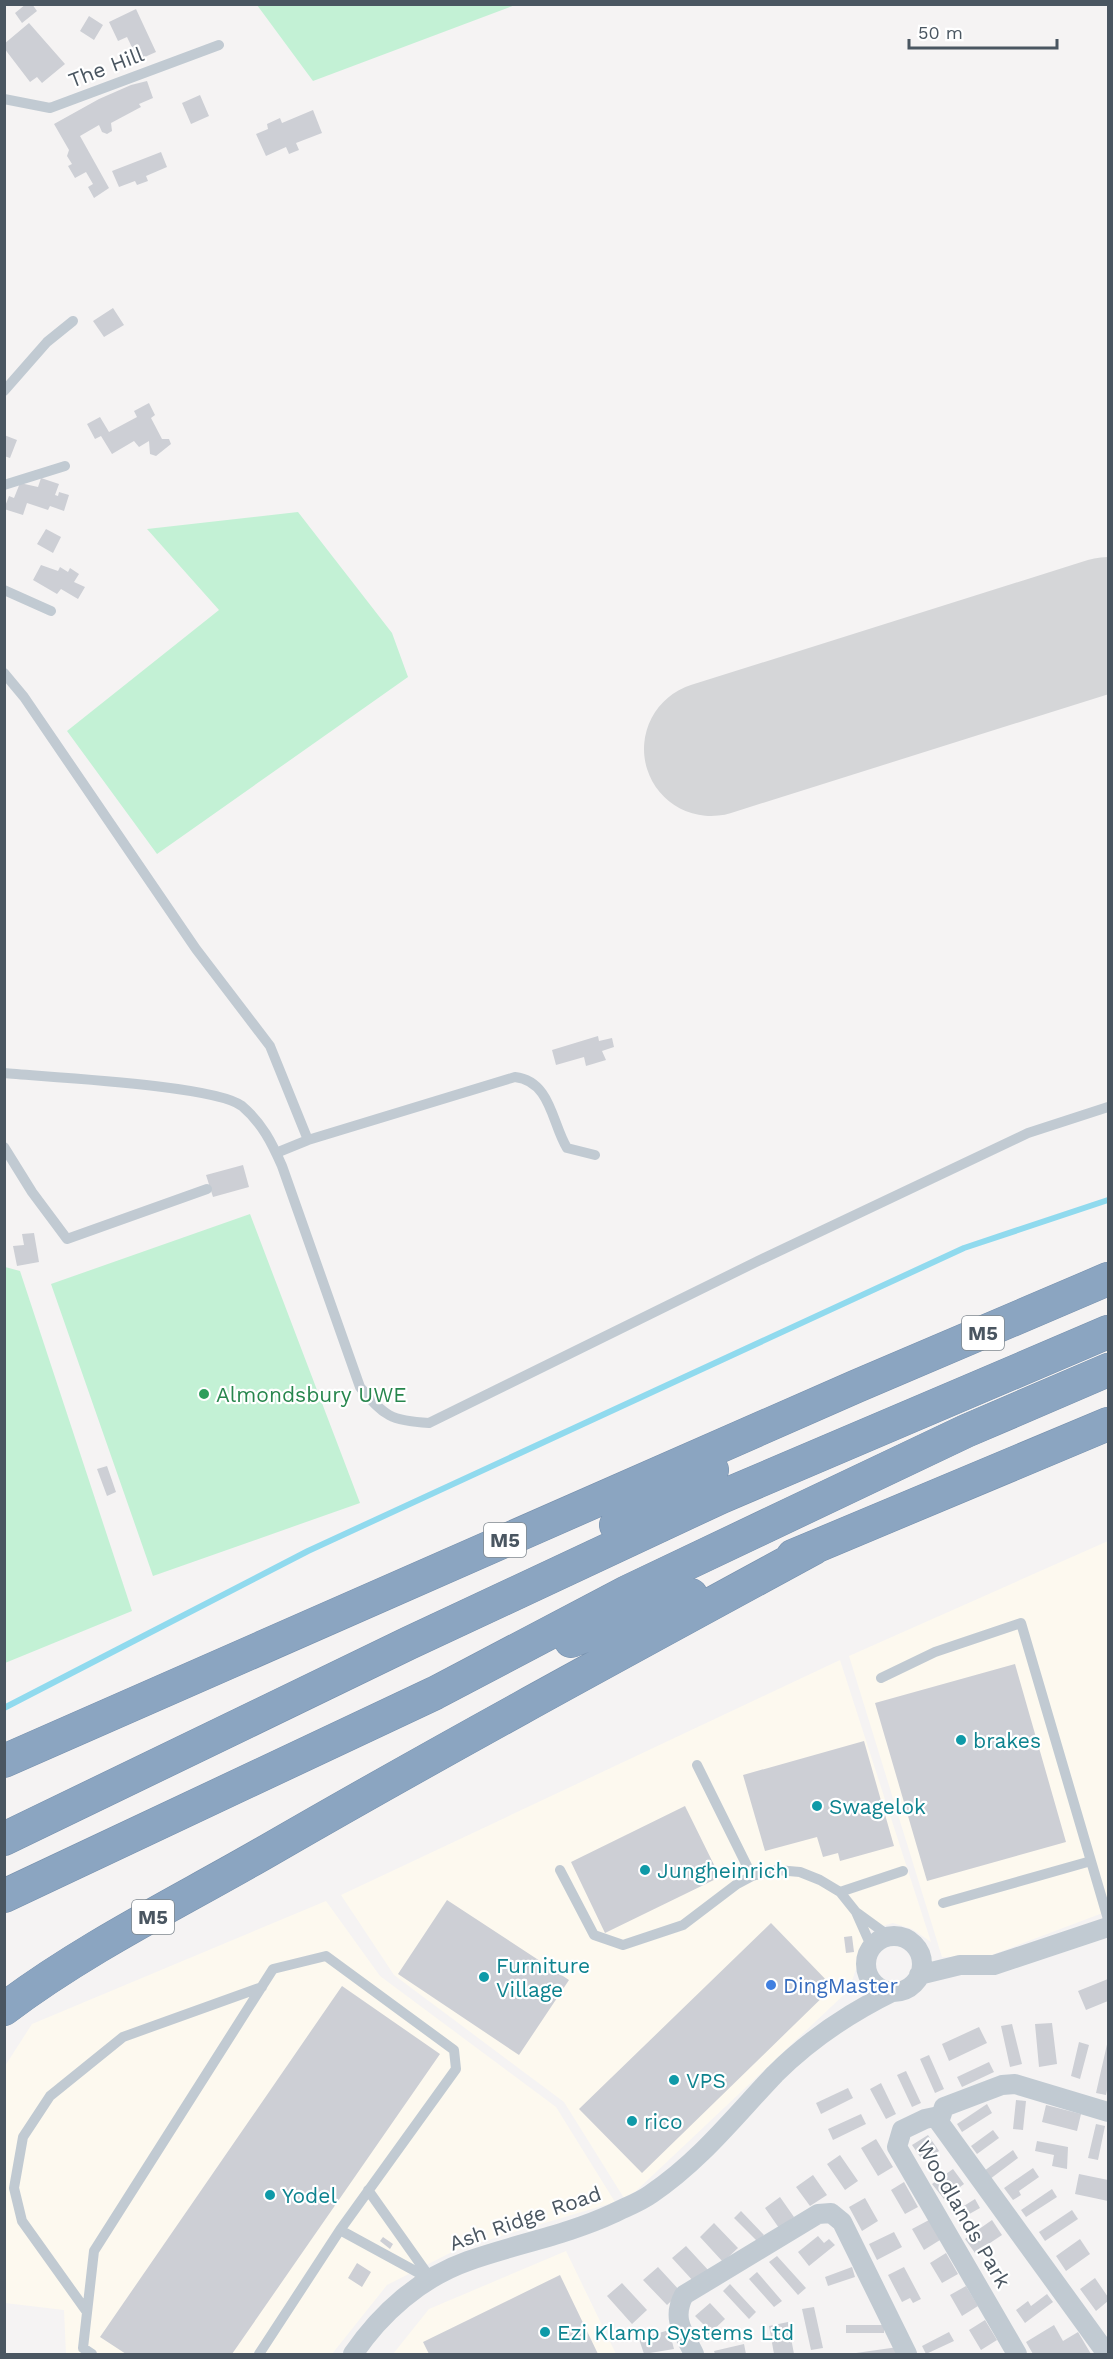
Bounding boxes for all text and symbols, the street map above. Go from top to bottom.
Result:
scale bar [909,12,1058,50]
text: 50 m [918,22,963,43]
street label: The Hill [65,41,148,93]
road number: M5 [962,1316,1004,1350]
place label: Almondsbury UWE [216,1382,407,1407]
marker: Almondsbury UWE [197,1387,211,1401]
road number: M5 [484,1523,526,1557]
place label: brakes [973,1728,1041,1753]
marker: brakes [954,1733,968,1747]
place label: Swagelok [829,1794,926,1819]
marker: Swagelok [810,1799,824,1813]
place label: Jungheinrich [657,1858,788,1883]
marker: Jungheinrich [638,1863,652,1877]
road number: M5 [132,1900,174,1934]
place label: Furniture Village [496,1953,590,2002]
marker: Furniture Village [477,1970,491,1984]
place label: DingMaster [783,1973,898,1998]
marker: DingMaster [764,1978,778,1992]
place label: VPS [686,2068,726,2093]
marker: VPS [667,2073,681,2087]
place label: rico [644,2109,683,2134]
marker: rico [625,2114,639,2128]
street label: Woodlands Park [912,2136,1016,2292]
street label: Ash Ridge Road [446,2180,604,2256]
place label: Yodel [282,2183,337,2208]
marker: Yodel [263,2188,277,2202]
place label: Ezi Klamp Systems Ltd [557,2320,794,2345]
marker: Ezi Klamp Systems Ltd [538,2325,552,2339]

